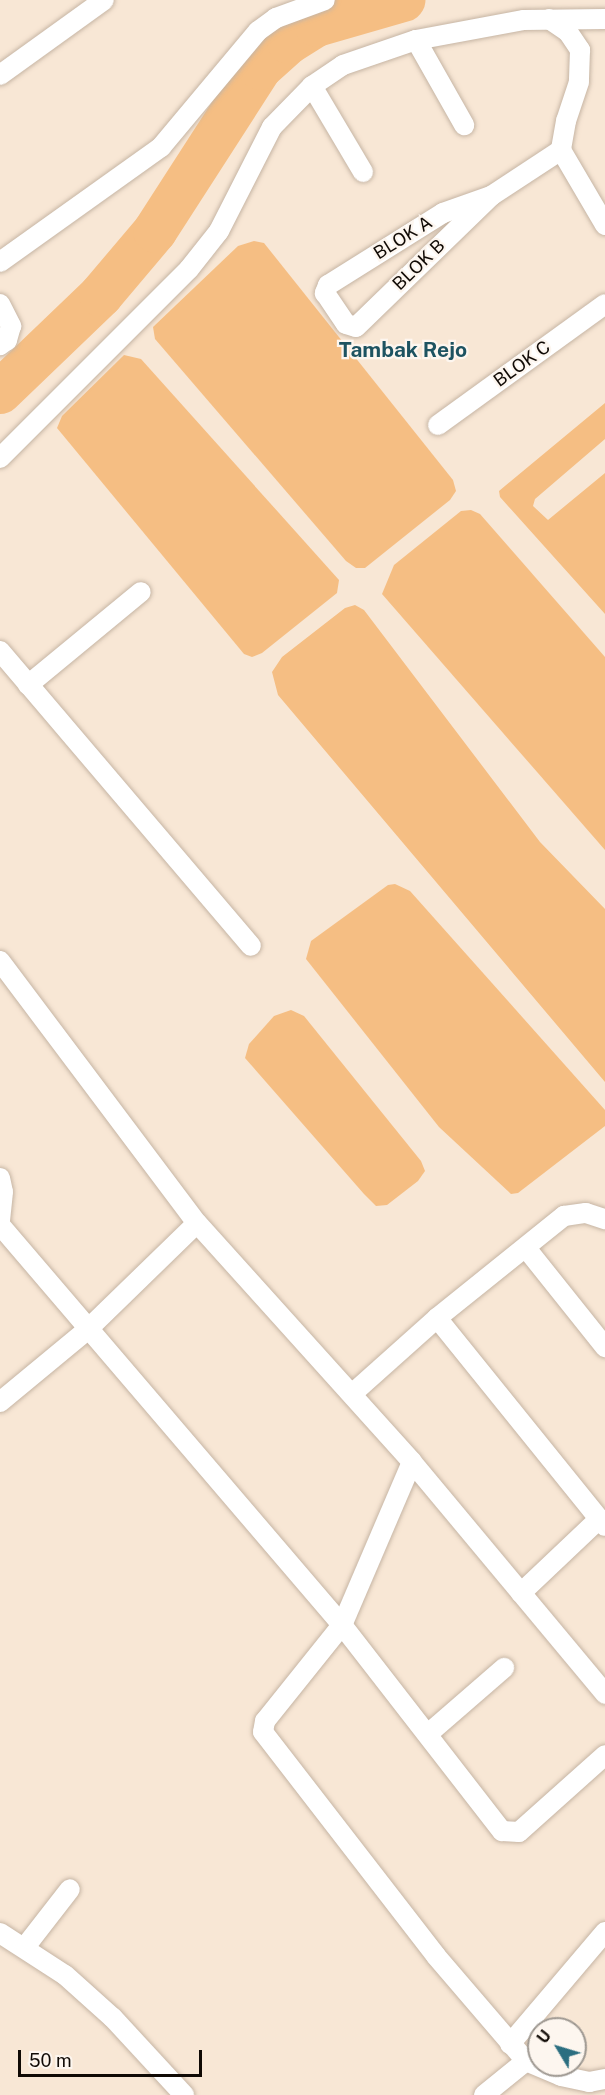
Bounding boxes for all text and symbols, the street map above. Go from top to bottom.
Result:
street label: BLOK A [370,212,436,264]
street label: BLOK B [388,235,450,295]
street label: BLOK C [490,336,554,392]
district label: Tambak Rejo [339,337,467,363]
north arrow [527,2017,587,2077]
text: U [533,2026,555,2047]
scale bar [21,2038,206,2076]
text: 50 m [29,2050,72,2071]

